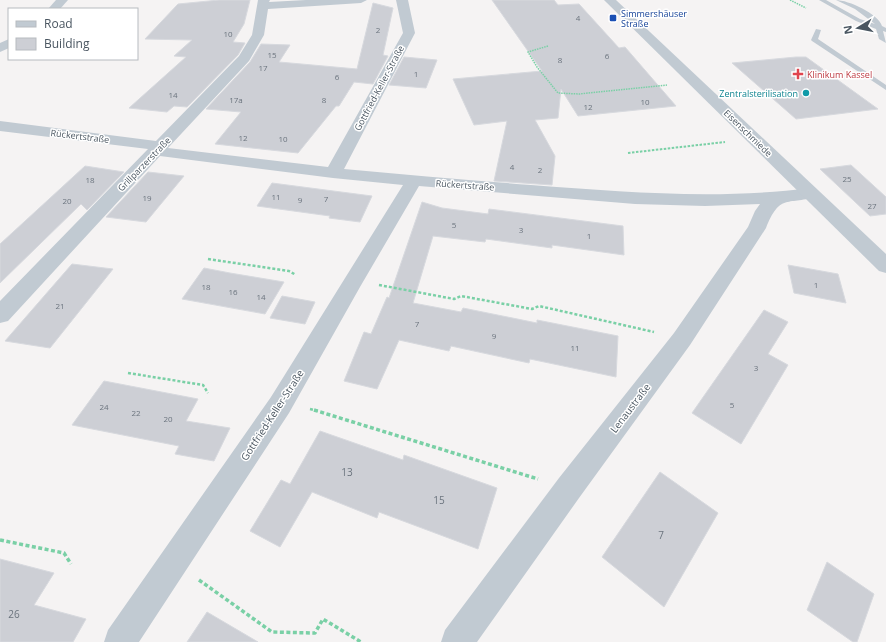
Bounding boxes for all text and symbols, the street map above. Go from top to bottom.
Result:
place label: Simmershäuser Straße [621,7,687,30]
legend [8,8,138,60]
north arrow [838,8,878,48]
house number: 4 [576,12,581,23]
marker: Simmershäuser Straße [608,13,618,23]
text: Road [44,15,73,32]
house number: 2 [376,24,381,35]
text: N [839,24,856,36]
house number: 10 [223,28,233,39]
text: Building [44,35,90,52]
street label: Gottfried-Keller-Straße [351,43,407,133]
house number: 15 [267,49,277,60]
house number: 6 [605,50,610,61]
house number: 8 [558,54,563,65]
house number: 17 [258,62,268,73]
house number: 1 [414,68,418,79]
marker: Klinikum Kassel [792,68,804,80]
place label: Klinikum Kassel [807,68,872,81]
house number: 6 [335,71,340,82]
place label: Zentralsterilisation [719,87,798,100]
marker: Zentralsterilisation [801,88,811,98]
house number: 14 [168,89,178,100]
house number: 17a [229,94,243,105]
house number: 8 [322,94,327,105]
house number: 10 [640,96,650,107]
house number: 12 [583,101,593,112]
street label: Eisenschmiede [721,107,775,159]
street label: Rückertstraße [50,126,110,146]
house number: 12 [238,132,248,143]
house number: 10 [278,133,288,144]
street label: Grillparzerstraße [115,134,173,194]
house number: 4 [510,161,515,172]
house number: 2 [538,164,543,175]
house number: 25 [842,173,852,184]
house number: 18 [85,174,95,185]
street label: Rückertstraße [435,176,495,194]
house number: 11 [271,191,281,202]
house number: 19 [142,192,152,203]
house number: 7 [324,193,329,204]
house number: 9 [298,194,303,205]
house number: 20 [62,195,72,206]
house number: 27 [867,200,877,211]
house number: 5 [452,219,457,230]
house number: 3 [519,224,524,235]
house number: 1 [587,230,591,241]
house number: 1 [814,279,818,290]
house number: 18 [201,281,211,292]
house number: 16 [228,286,238,297]
house number: 14 [256,291,266,302]
house number: 21 [55,300,65,311]
house number: 7 [415,318,420,329]
house number: 9 [492,330,497,341]
house number: 11 [570,342,580,353]
house number: 3 [754,362,759,373]
street label: Gottfried-Keller-Straße [237,367,307,463]
street label: Lenaustraße [607,380,653,436]
house number: 5 [730,399,735,410]
house number: 24 [99,401,109,412]
house number: 22 [131,407,141,418]
house number: 20 [163,413,173,424]
house number: 13 [341,465,353,479]
house number: 15 [433,493,445,507]
house number: 7 [658,528,664,542]
house number: 26 [8,607,20,621]

